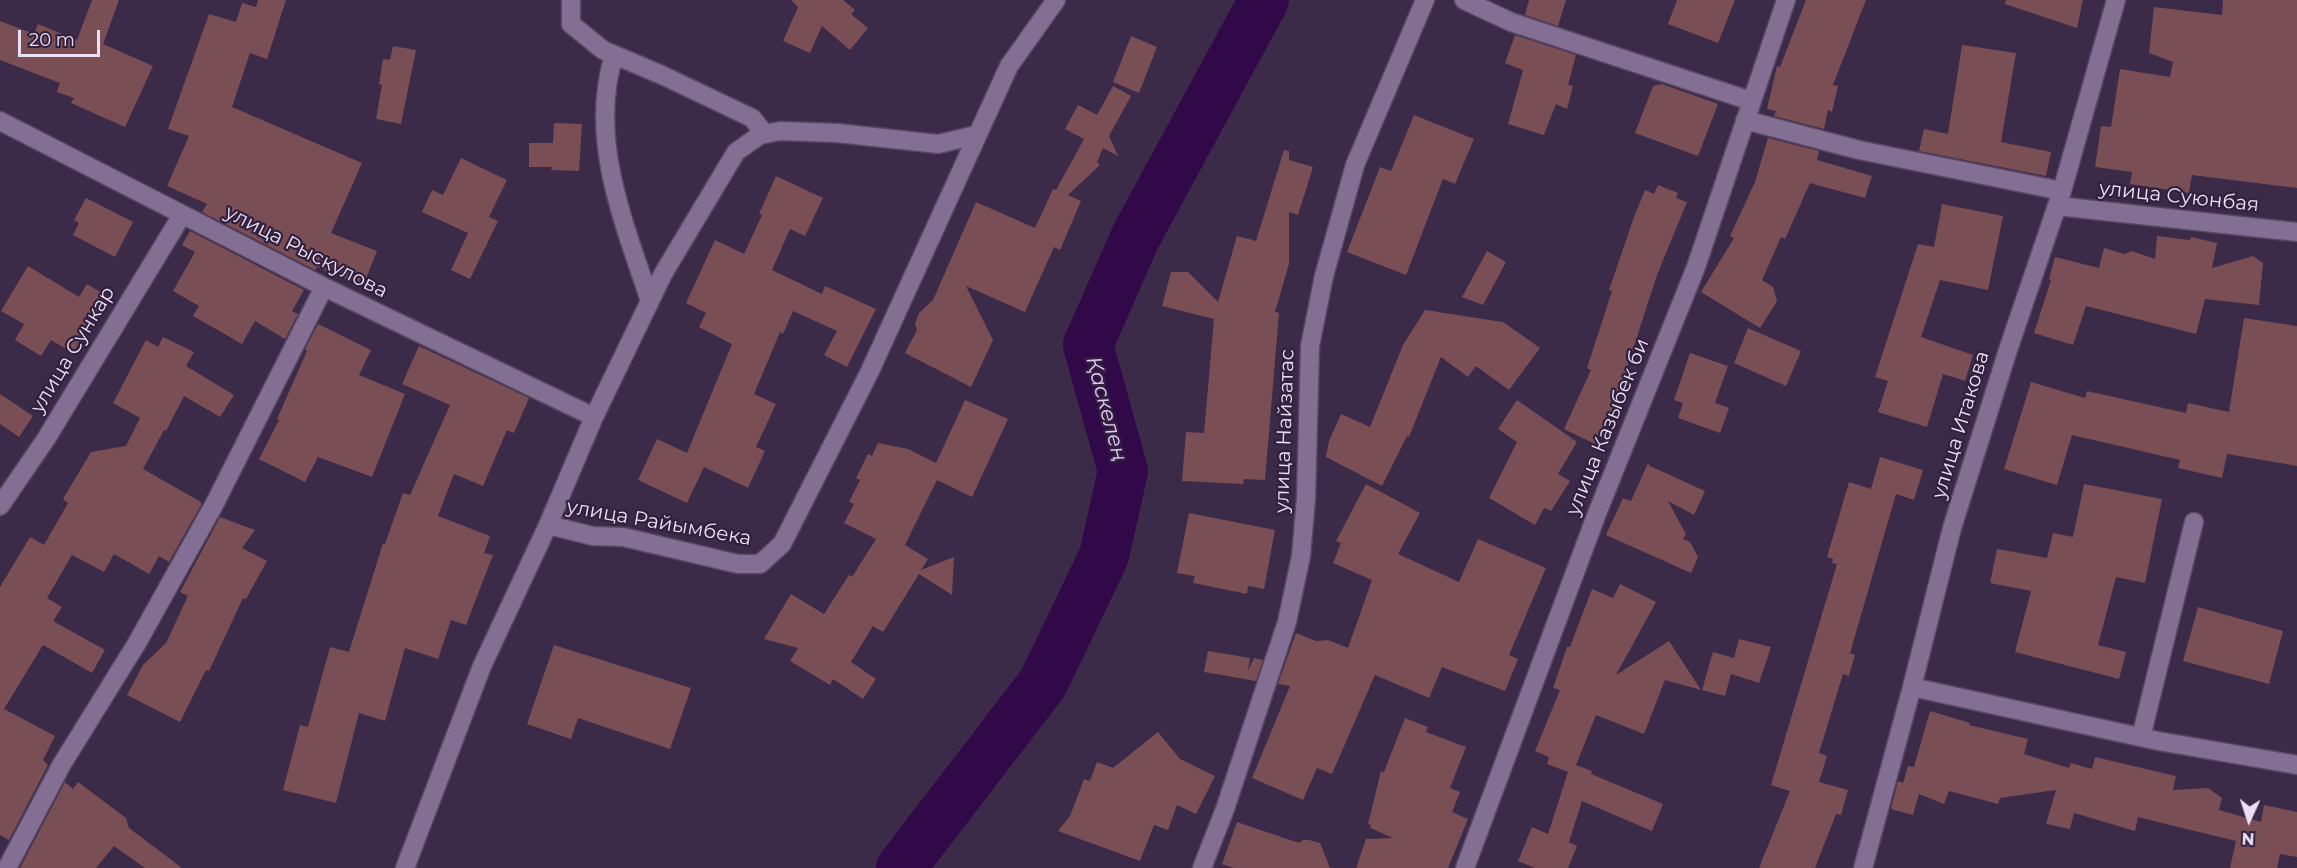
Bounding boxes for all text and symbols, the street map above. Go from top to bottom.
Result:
scale bar [21,18,104,56]
text: 20 m [29,29,75,51]
street label: улица Суюнбая [2098,177,2260,217]
street label: улица Рыскулова [221,201,391,303]
street label: улица Сункар [26,282,120,418]
street label: улица Казыбек би [1562,335,1654,519]
street label: улица Итакова [1927,348,1995,502]
street label: улица Найзатас [1270,349,1300,513]
water label: Қаскелең [1080,354,1132,464]
street label: улица Райымбека [565,495,753,551]
north arrow [2219,790,2279,850]
text: N [2241,829,2255,848]

